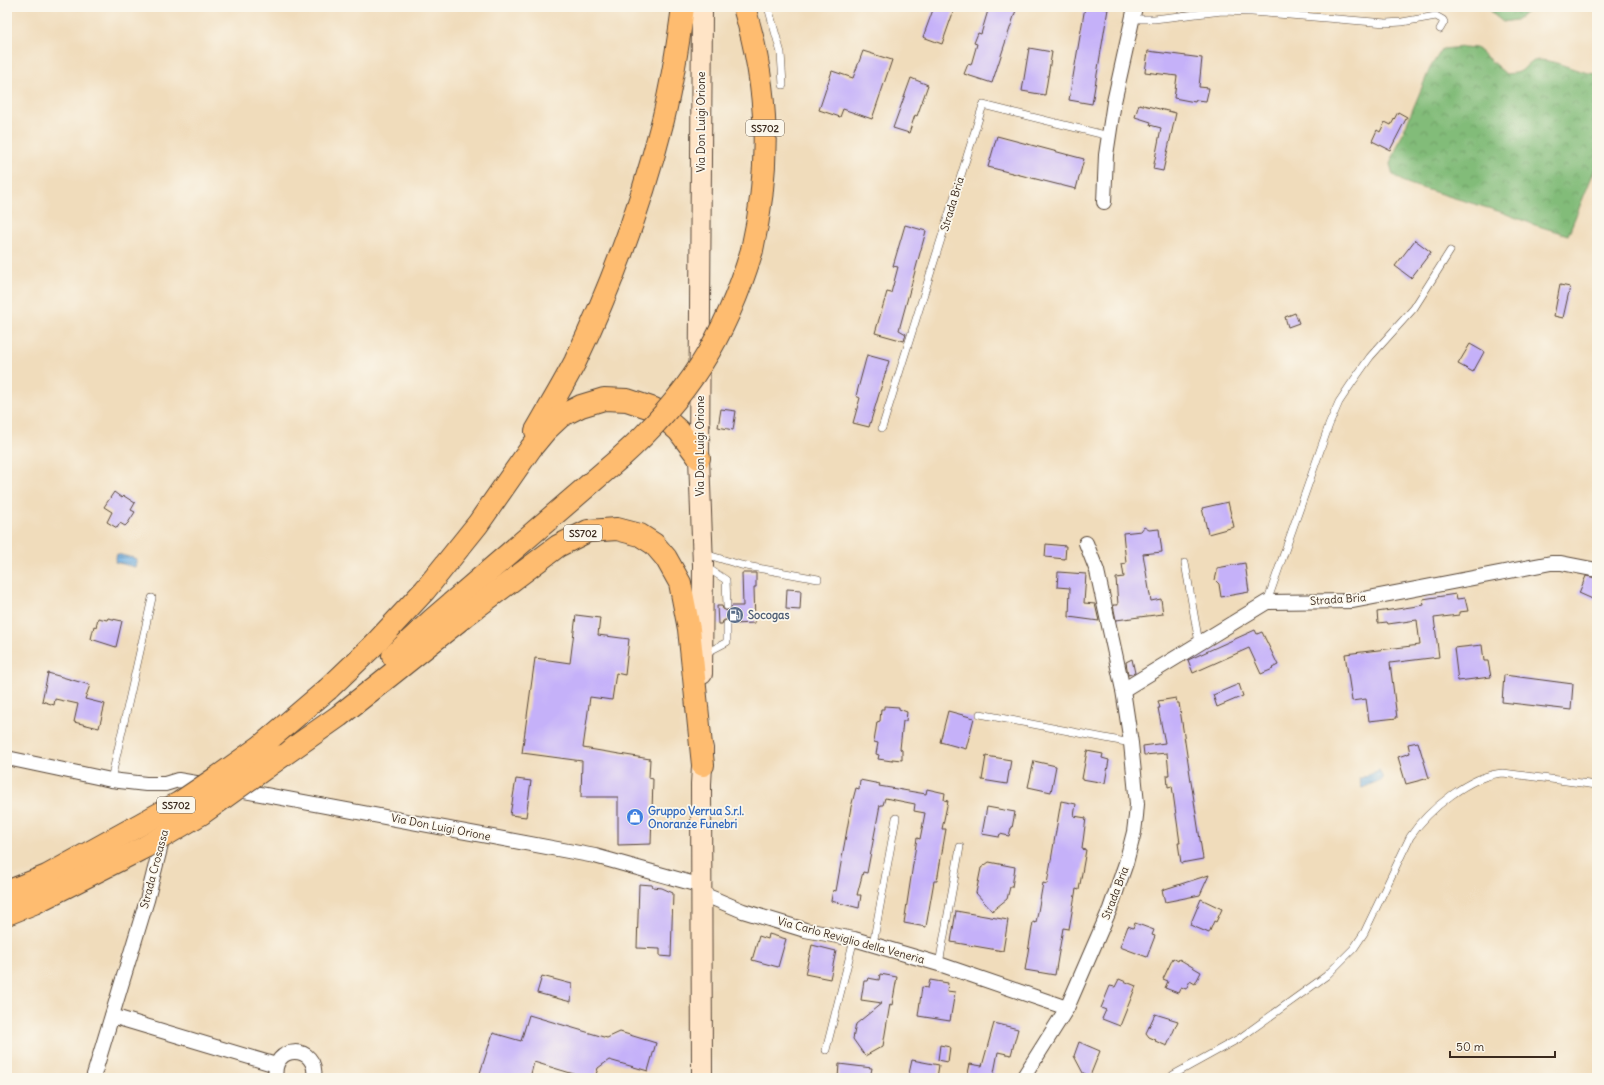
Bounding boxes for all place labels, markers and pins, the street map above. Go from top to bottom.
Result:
fuel station icon: Socogas [725,605,745,625]
place label: Socogas [748,608,789,623]
place label: Gruppo Verrua S.r.l. Onoranze Funebri [648,804,744,831]
shop icon: Gruppo Verrua S.r.l. Onoranze Funebri [625,807,645,827]

